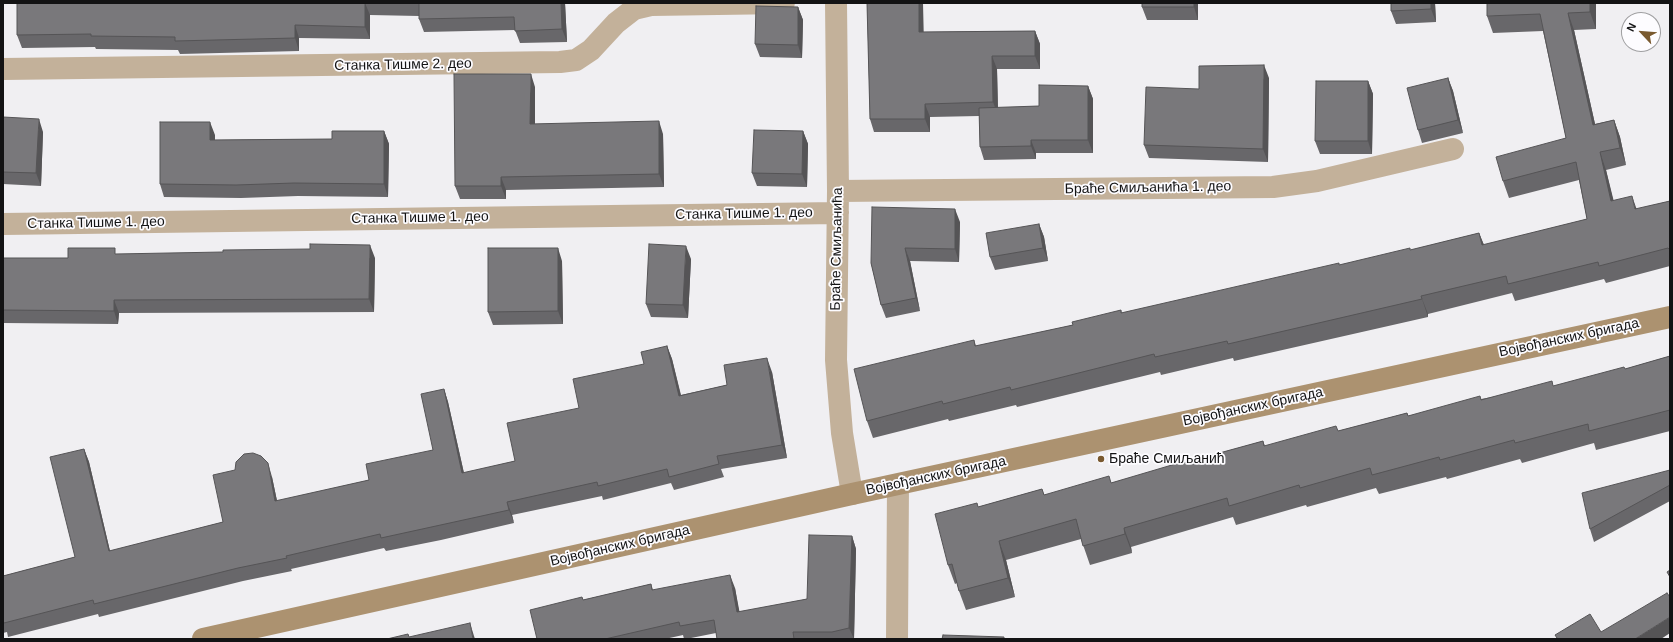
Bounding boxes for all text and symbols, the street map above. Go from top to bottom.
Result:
north arrow [1621,12,1661,52]
text: N [1624,21,1638,33]
street label: Станка Тишме 2. део [334,55,472,75]
street label: Браће Смиљанића 1. део [1065,178,1231,198]
street label: Браће Смиљанића [828,187,846,311]
street label: Станка Тишме 1. део [675,204,813,224]
street label: Станка Тишме 1. део [351,208,489,228]
street label: Станка Тишме 1. део [27,213,165,233]
street label: Војвођанских бригада [1498,315,1640,361]
street label: Војвођанских бригада [1182,384,1324,430]
place label: Браће Смиљанић [1109,451,1225,467]
street label: Војвођанских бригада [865,453,1007,499]
marker: Браће Смиљанић [1096,454,1106,464]
street label: Војвођанских бригада [549,522,691,570]

